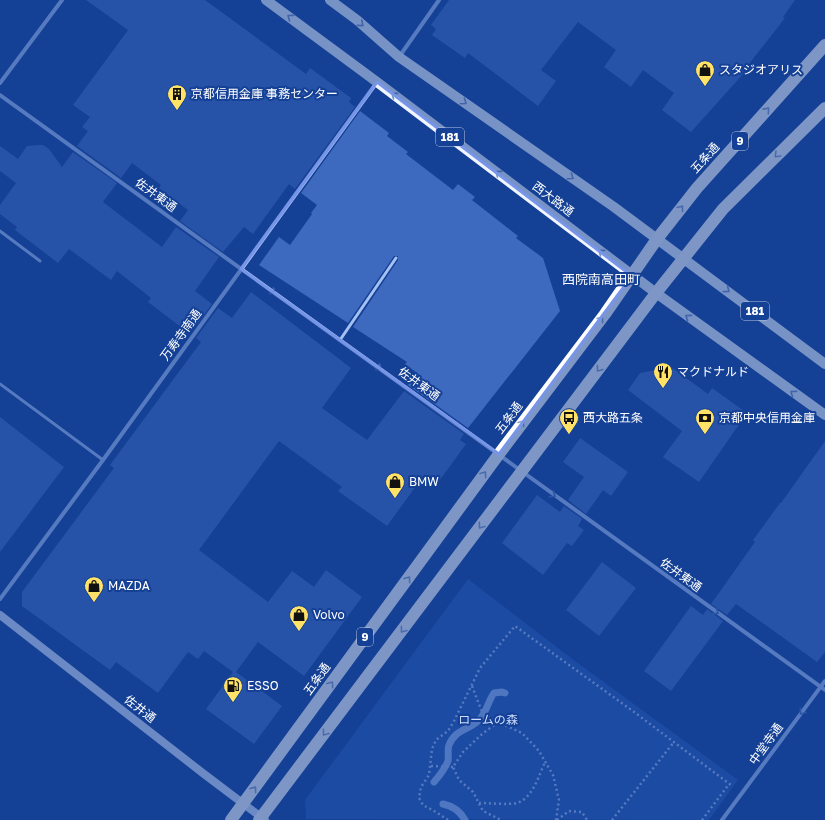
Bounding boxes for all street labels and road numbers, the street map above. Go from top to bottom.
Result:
road number: 181 [436,128,464,146]
road number: 9 [732,132,748,150]
street label: 五条通 [687,139,722,176]
street label: 佐井東通 [132,174,180,215]
street label: 西大路通 [530,178,577,219]
road number: 181 [741,302,769,320]
street label: 万寿寺南通 [157,306,204,363]
street label: 佐井東通 [395,363,443,404]
street label: 五条通 [492,399,525,437]
street label: 佐井東通 [657,554,705,595]
road number: 9 [357,628,373,646]
street label: 五条通 [300,660,333,698]
street label: 佐井通 [122,692,159,726]
street label: 中堂寺通 [745,720,786,768]

